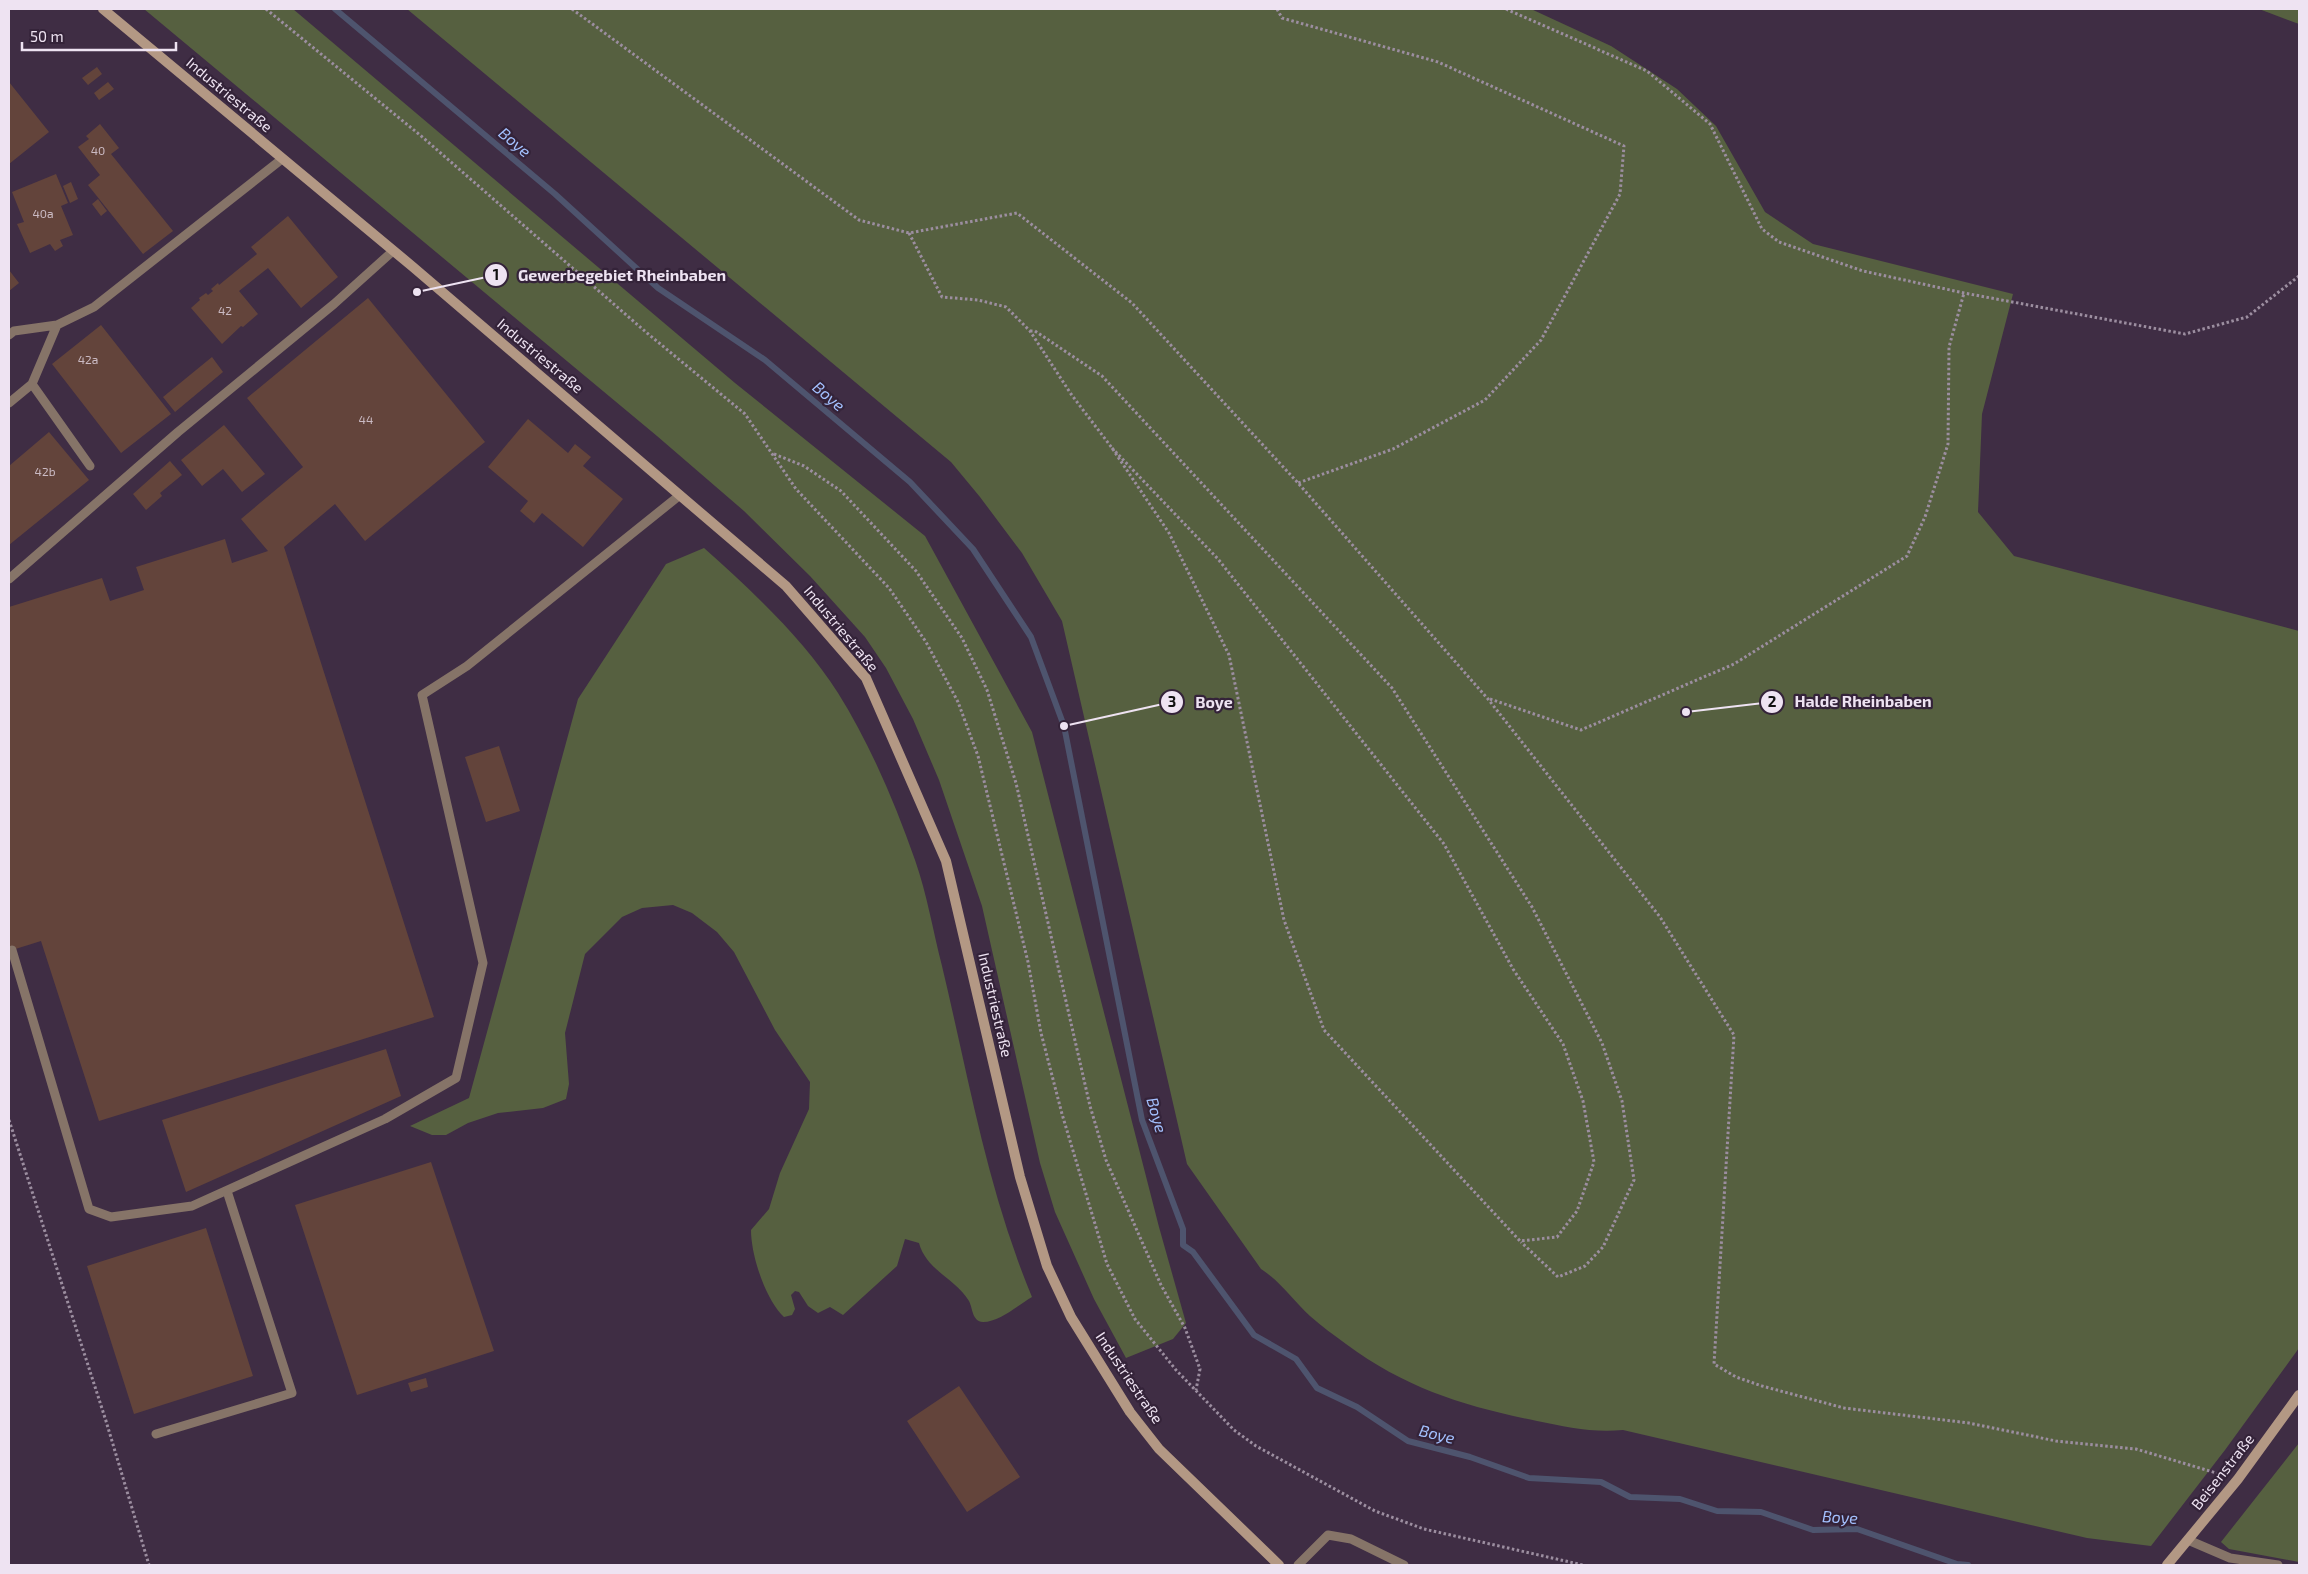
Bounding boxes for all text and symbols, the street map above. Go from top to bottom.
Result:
scale bar [22,20,176,52]
text: 50 m [30,27,64,45]
street label: Industriestraße [183,53,276,135]
water label: Boye [495,123,536,162]
house number: 40 [91,143,105,157]
house number: 40a [32,206,54,220]
callout: Gewerbegebiet Rheinbaben [483,260,736,291]
text: 1 [493,265,499,283]
text: Gewerbegebiet Rheinbaben [518,265,726,284]
house number: 42 [218,303,232,317]
street label: Industriestraße [494,314,587,396]
house number: 42a [78,352,98,366]
water label: Boye [809,377,850,416]
house number: 44 [359,412,373,426]
house number: 42b [35,464,56,478]
street label: Industriestraße [801,582,883,675]
callout: Boye [1160,686,1242,717]
callout: Halde Rheinbaben [1759,686,1942,717]
text: Halde Rheinbaben [1794,691,1932,710]
text: 3 [1168,692,1176,710]
text: Boye [1195,692,1233,712]
text: 2 [1768,692,1777,710]
street label: Industriestraße [975,951,1017,1059]
water label: Boye [1142,1095,1172,1135]
street label: Industriestraße [1093,1328,1167,1427]
water label: Boye [1417,1420,1457,1448]
street label: Beisenstraße [2187,1430,2257,1513]
water label: Boye [1821,1506,1859,1528]

